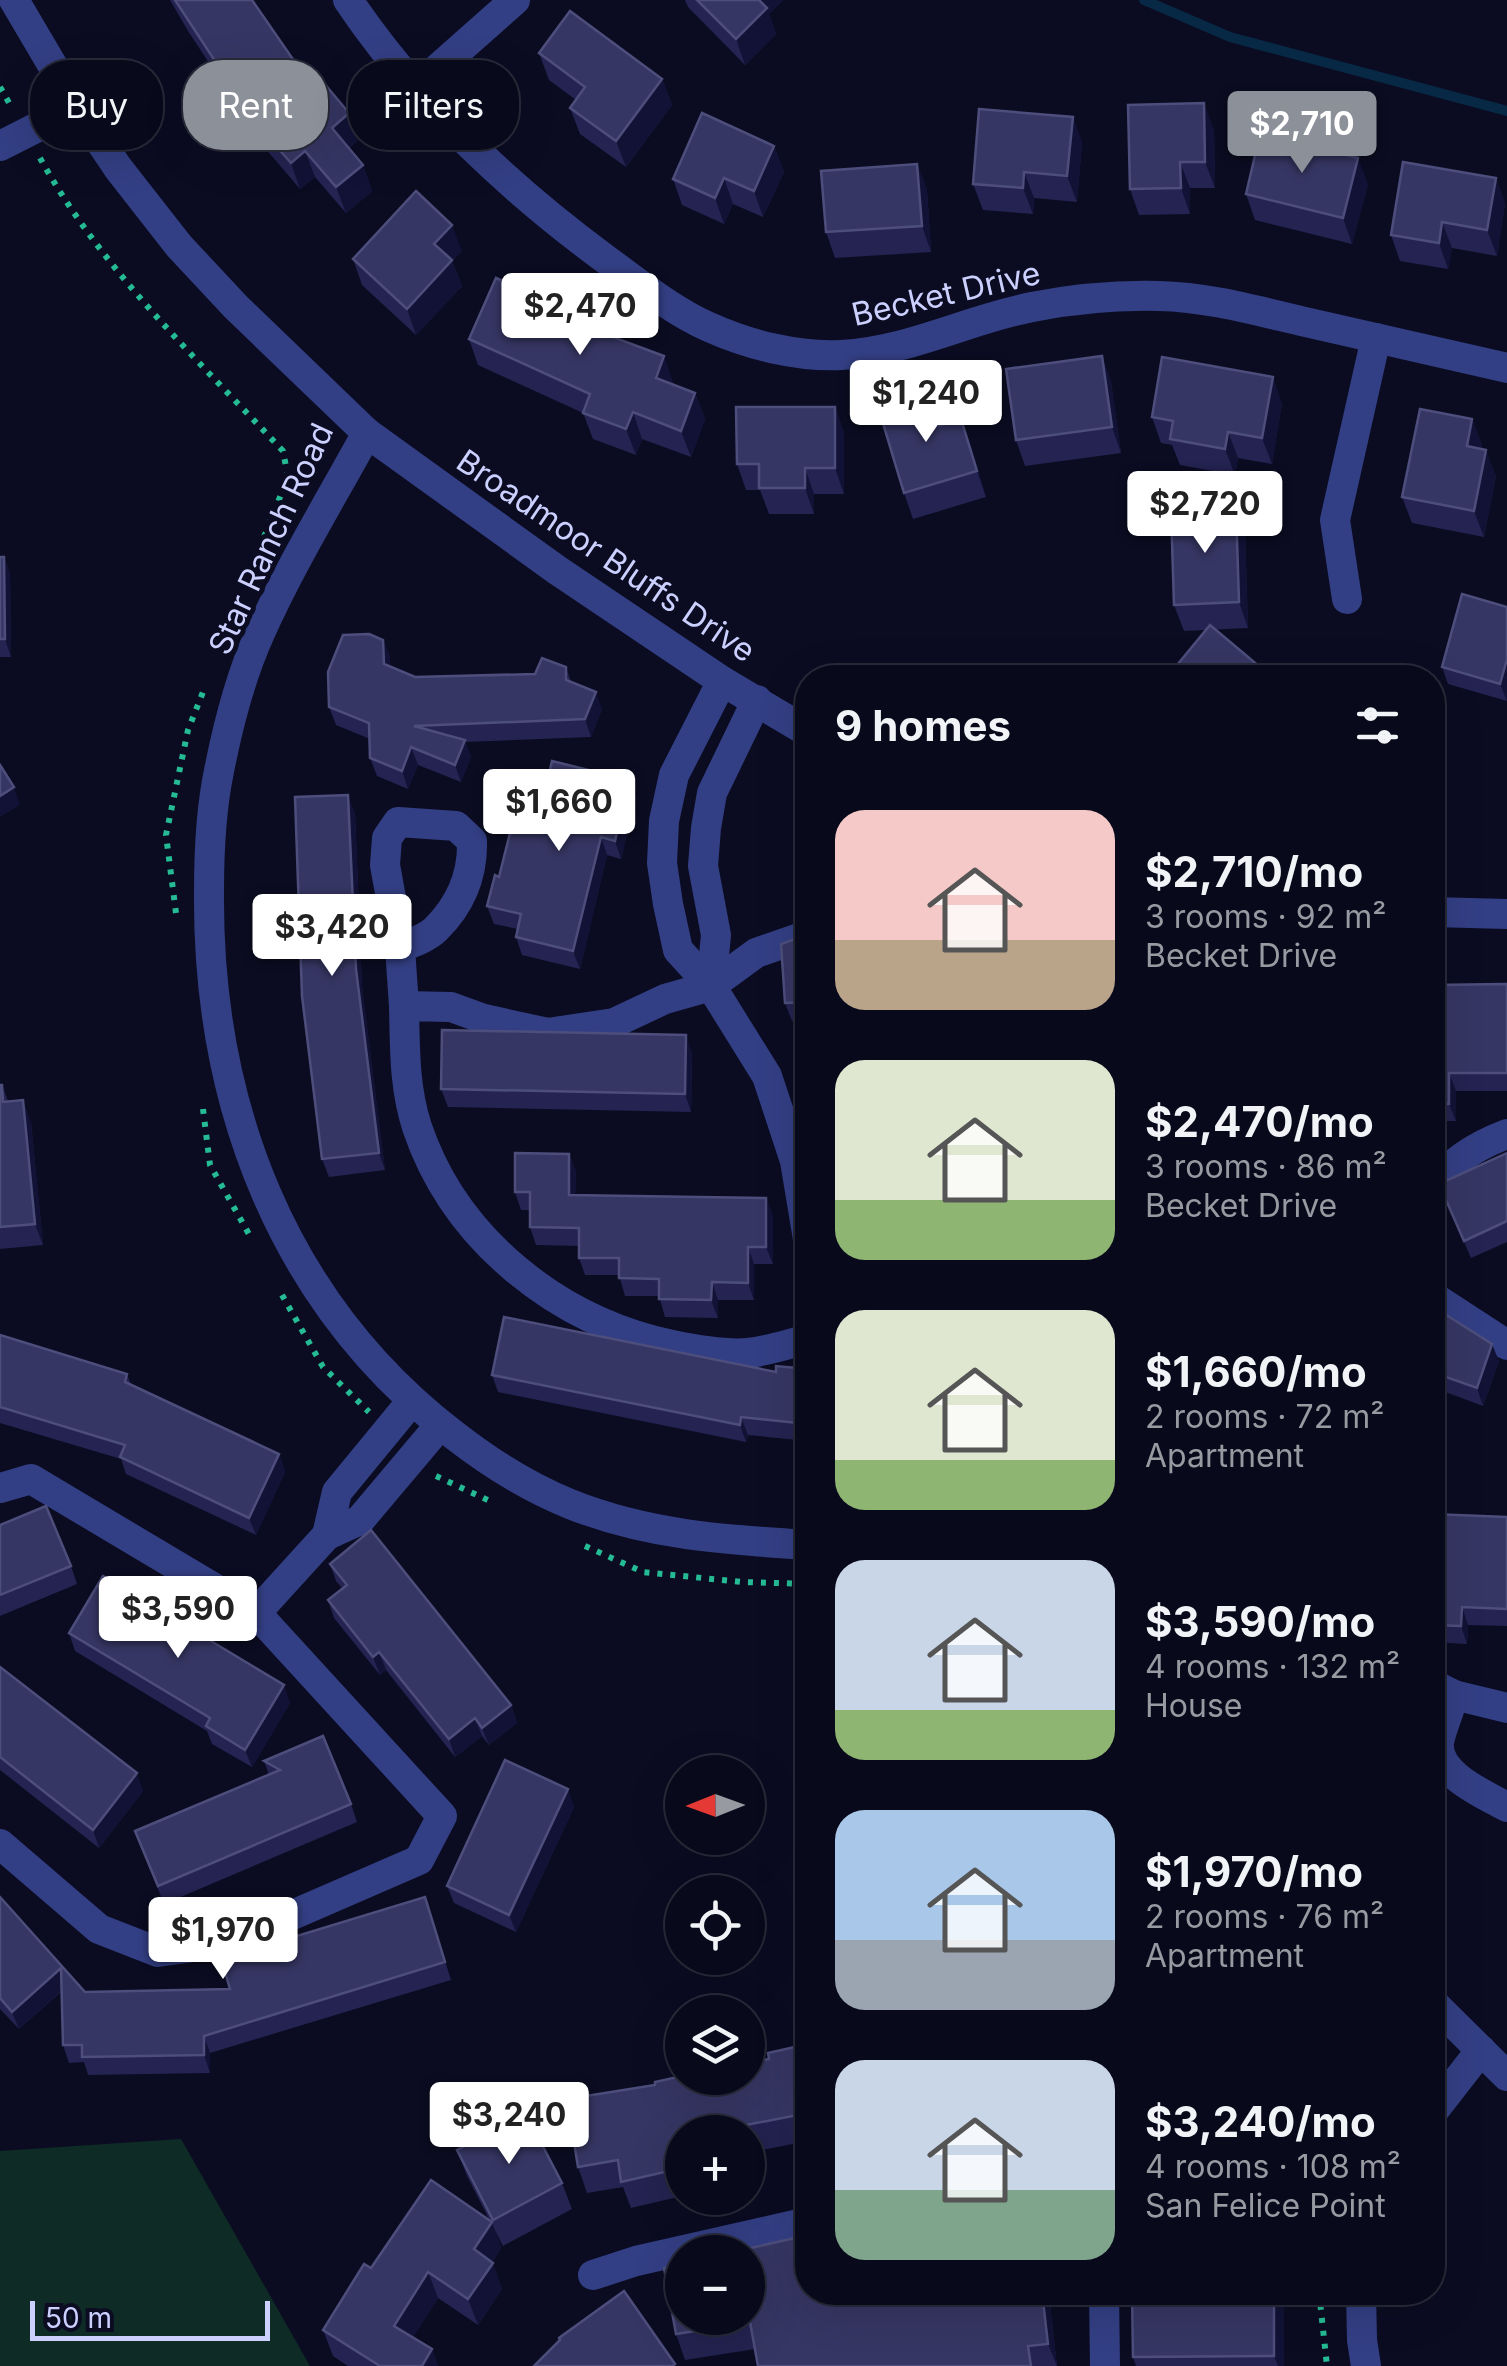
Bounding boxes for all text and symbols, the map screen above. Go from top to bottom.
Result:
chip: Buy [30,60,163,150]
chip: Rent [183,60,328,150]
chip: Filters [348,60,519,150]
pin: $2,710 [1221,91,1383,176]
text: $2,710 [1250,104,1354,143]
street label: Becket Drive [848,253,1044,334]
pin: $2,470 [499,273,661,358]
text: $2,470 [523,286,637,325]
pin: $1,240 [845,360,1007,445]
text: $1,240 [872,373,980,412]
street label: Star Ranch Road [200,417,341,661]
street label: Broadmoor Bluffs Drive [450,441,763,670]
pin: $2,720 [1124,471,1286,556]
text: $2,720 [1149,484,1261,523]
icon: filters [1350,698,1405,753]
text: 9 homes [835,700,1011,751]
pin: $1,660 [478,769,640,854]
text: $1,660 [505,782,613,821]
text: $2,710/mo [1145,846,1363,897]
icon: home [915,850,1035,970]
pin: $3,420 [251,894,413,979]
text: 3 rooms · 92 m² [1145,897,1386,936]
text: $3,420 [275,907,390,946]
text: Becket Drive [1145,936,1337,975]
text: $2,470/mo [1145,1096,1374,1147]
icon: home [915,1100,1035,1220]
text: 3 rooms · 86 m² [1145,1147,1387,1186]
text: Becket Drive [1145,1186,1337,1225]
text: $1,660/mo [1145,1346,1367,1397]
icon: home [915,1350,1035,1470]
text: 2 rooms · 72 m² [1145,1397,1384,1436]
text: Apartment [1145,1436,1304,1475]
pin: $3,590 [97,1576,259,1661]
text: $3,590 [121,1589,235,1628]
text: $3,590/mo [1145,1596,1375,1647]
icon: home [915,1600,1035,1720]
text: 4 rooms · 132 m² [1145,1647,1400,1686]
text: House [1145,1686,1242,1725]
north arrow [665,1755,765,1855]
map controls [665,1755,765,2335]
text: $1,970/mo [1145,1846,1363,1897]
icon: home [915,1850,1035,1970]
button: locate [665,1875,765,1975]
pin: $1,970 [142,1897,304,1982]
text: 2 rooms · 76 m² [1145,1897,1384,1936]
text: $1,970 [171,1910,275,1949]
text: Apartment [1145,1936,1304,1975]
button: layers [665,1995,765,2095]
pin: $3,240 [428,2082,590,2167]
text: $3,240 [452,2095,566,2134]
text: $3,240/mo [1145,2096,1376,2147]
icon: home [915,2100,1035,2220]
button: + [665,2115,765,2215]
text: 4 rooms · 108 m² [1145,2147,1401,2186]
text: San Felice Point [1145,2186,1386,2225]
button: − [665,2235,765,2335]
scale bar [30,2296,270,2340]
text: 50 m [45,2301,112,2335]

